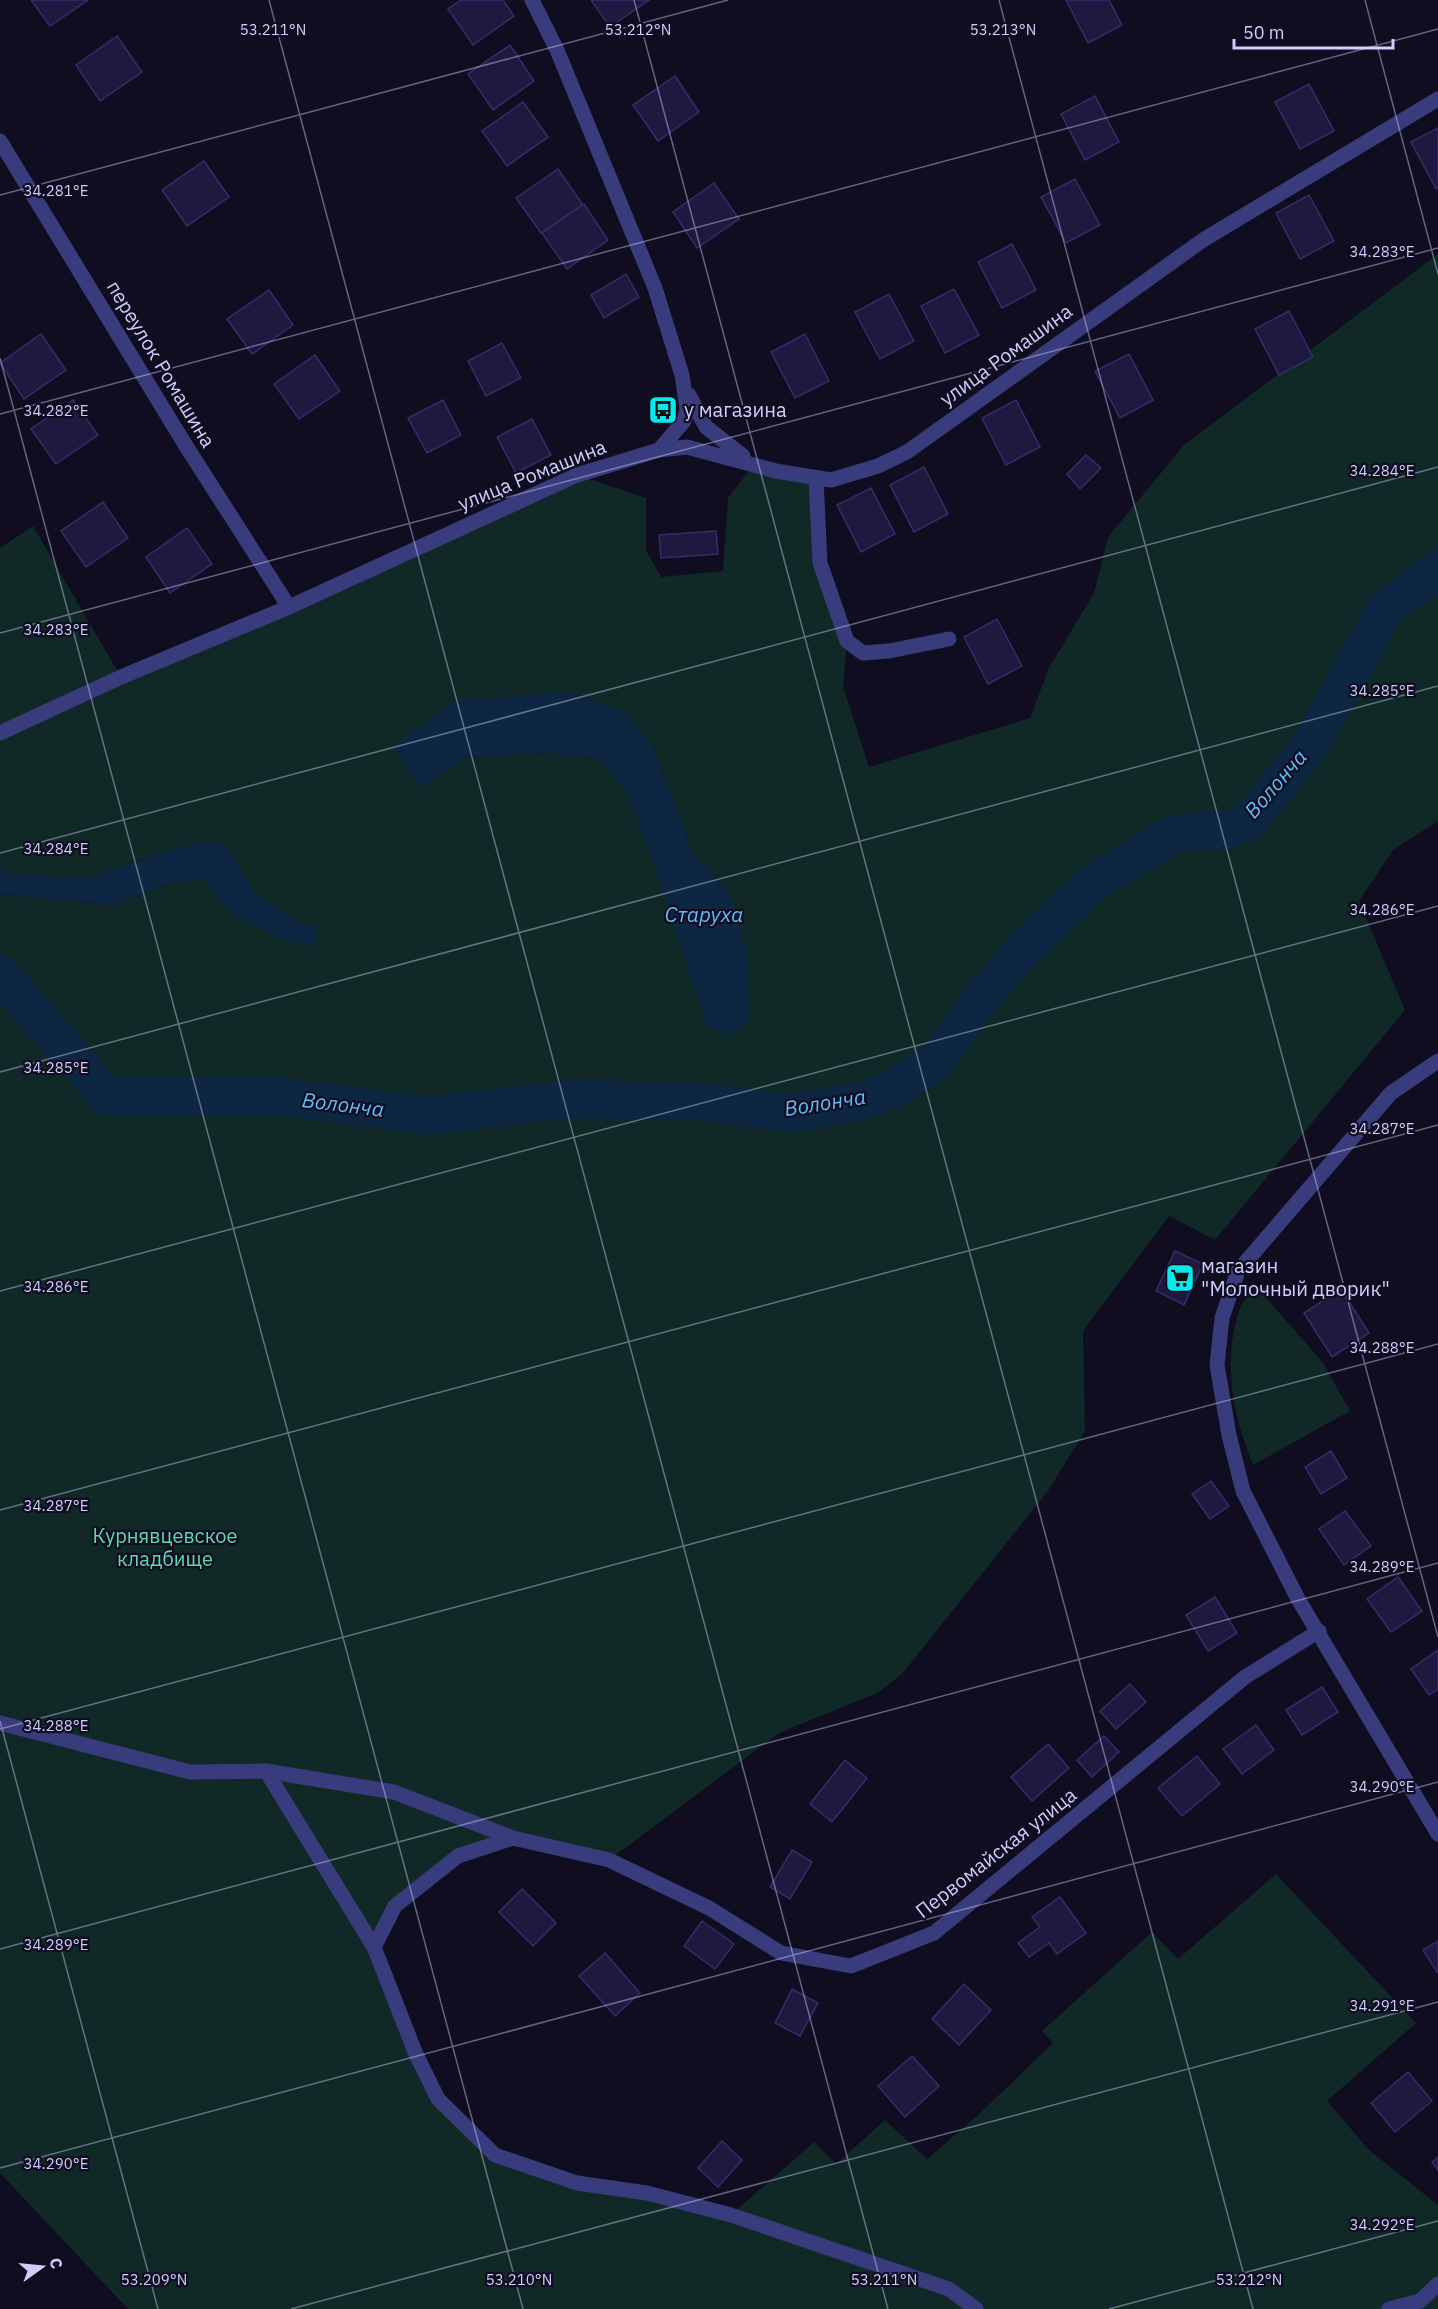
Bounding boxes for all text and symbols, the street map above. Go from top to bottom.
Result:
scale bar [1234,12,1393,50]
text: 53.211°N [240,20,306,39]
text: 53.212°N [605,20,671,39]
text: 53.213°N [970,20,1036,39]
text: 50 m [1243,21,1285,44]
text: 34.281°E [24,181,88,200]
text: 34.283°E [1350,242,1414,261]
street label: переулок Ромашина [101,275,222,453]
street label: улица Ромашина [934,297,1078,412]
bus stop icon: у магазина [647,394,679,426]
place label: у магазина [684,396,787,423]
text: 34.282°E [24,401,88,420]
street label: улица Ромашина [454,432,610,517]
text: 34.284°E [1350,461,1414,480]
text: 34.283°E [24,620,88,639]
text: 34.285°E [1350,681,1414,700]
water label: Волонча [1238,743,1313,824]
text: 34.284°E [24,839,88,858]
water label: Старуха [665,900,743,928]
text: 34.286°E [1350,900,1414,919]
text: 34.285°E [24,1058,88,1077]
water label: Волонча [782,1082,868,1122]
water label: Волонча [301,1085,386,1123]
text: 34.287°E [1350,1119,1414,1138]
place label: магазин "Молочный дворик" [1201,1252,1390,1302]
supermarket icon: магазин "Молочный дворик" [1164,1262,1196,1294]
text: 34.286°E [24,1277,88,1296]
text: 34.288°E [1350,1338,1414,1357]
text: 34.287°E [24,1496,88,1515]
park label: Курнявцевское кладбище [93,1522,238,1572]
text: 34.289°E [1350,1557,1414,1576]
text: 34.288°E [24,1716,88,1735]
text: 34.290°E [1350,1777,1414,1796]
street label: Первомайская улица [910,1781,1082,1924]
text: 34.289°E [24,1935,88,1954]
text: 34.291°E [1350,1996,1414,2015]
text: 34.290°E [24,2154,88,2173]
text: 34.292°E [1350,2215,1414,2234]
north arrow [12,2237,72,2297]
text: С [45,2255,67,2271]
text: 53.209°N [121,2270,187,2289]
text: 53.210°N [486,2270,552,2289]
text: 53.211°N [851,2270,917,2289]
text: 53.212°N [1216,2270,1282,2289]

